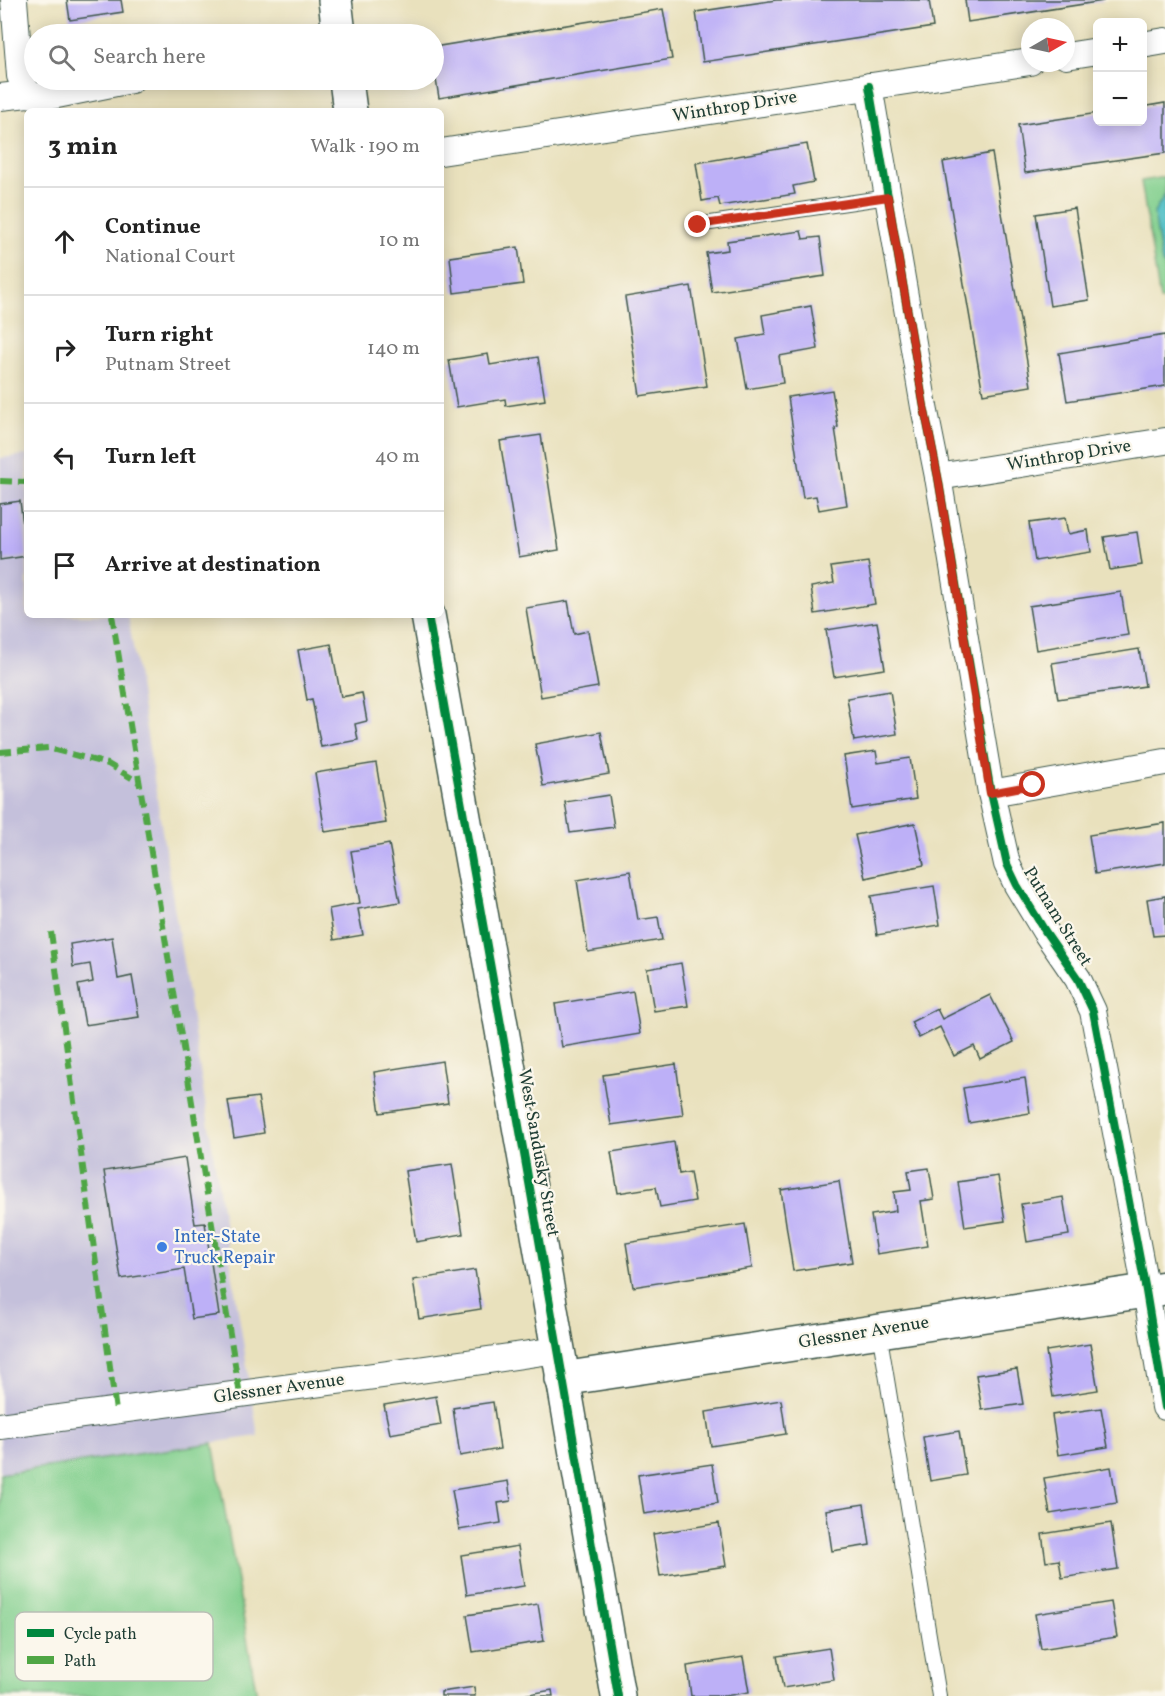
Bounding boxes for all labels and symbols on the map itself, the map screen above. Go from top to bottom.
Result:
north arrow [1021,18,1075,72]
street label: Winthrop Drive [671,85,799,129]
route end [684,211,710,237]
street label: Winthrop Drive [1005,434,1133,478]
route start [1019,771,1045,797]
street label: Putnam Street [1016,862,1098,972]
street label: West Sandusky Street [511,1067,565,1239]
place label: Inter-State Truck Repair [174,1225,276,1271]
marker: Inter-State Truck Repair [155,1240,169,1254]
street label: Glessner Avenue [797,1310,931,1356]
street label: Glessner Avenue [212,1367,346,1411]
legend [15,1612,213,1681]
text: Cycle path [64,1624,137,1646]
text: Path [64,1651,96,1673]

